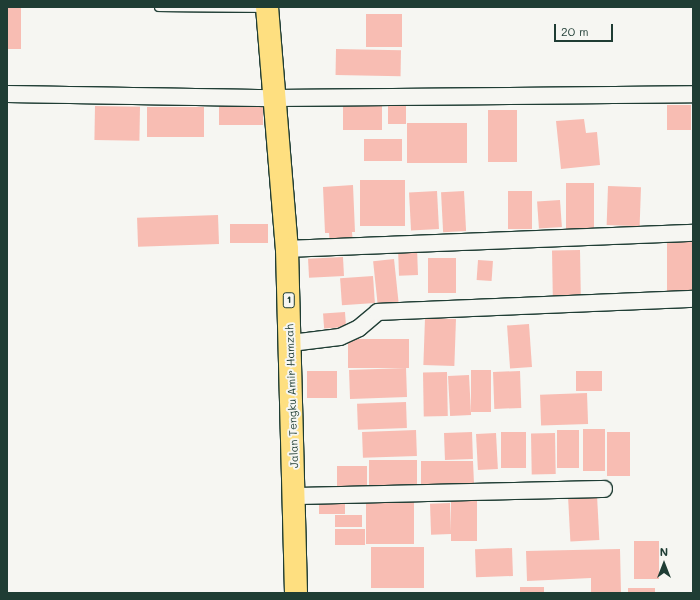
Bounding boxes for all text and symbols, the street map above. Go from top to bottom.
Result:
scale bar [556,16,615,42]
text: 20 m [561,23,589,39]
road number: 1 [282,292,296,308]
street label: Jalan Tengku Amir Hamzah [283,324,301,468]
north arrow [644,544,684,584]
text: N [660,544,668,559]

